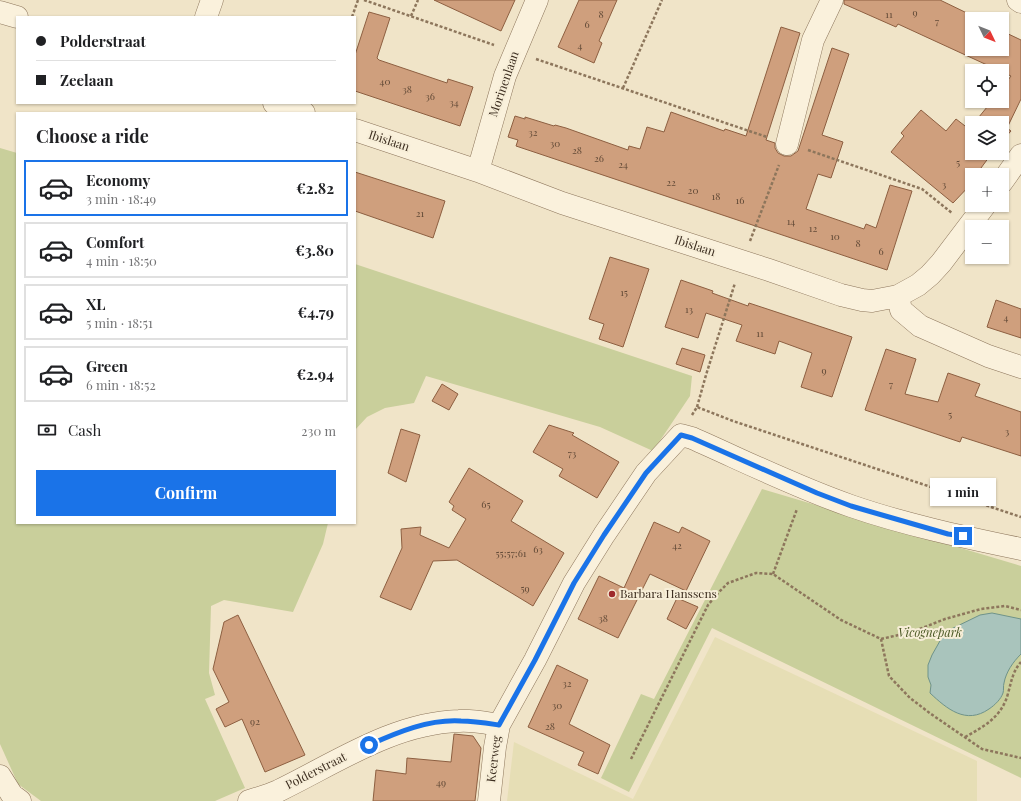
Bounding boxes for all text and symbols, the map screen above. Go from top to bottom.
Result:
house number: 9 [912,5,918,19]
house number: 8 [598,7,604,21]
house number: 11 [885,7,893,21]
north arrow [965,12,1009,56]
map controls [965,12,1009,264]
house number: 7 [935,14,939,28]
house number: 6 [584,17,590,31]
text: Polderstraat [60,31,146,51]
house number: 4 [578,38,583,52]
street label: Morinenlaan [484,49,522,119]
button: locate [965,64,1009,108]
text: Zeelaan [60,70,114,90]
house number: 40 [380,74,390,88]
house number: 38 [402,82,412,96]
house number: 36 [425,89,435,103]
house number: 34 [449,95,459,109]
button: layers [965,116,1009,160]
text: Choose a ride [36,124,149,148]
house number: 32 [528,125,538,139]
street label: Ibislaan [367,126,412,154]
house number: 30 [550,136,560,150]
house number: 28 [572,143,582,157]
house number: 26 [594,151,604,165]
house number: 5 [956,155,960,169]
house number: 24 [618,157,628,171]
button: + [965,168,1009,212]
icon: car [38,170,74,206]
text: Economy [86,170,150,190]
house number: 22 [666,175,676,189]
house number: 3 [942,177,947,191]
text: €2.82 [296,178,334,198]
house number: 20 [688,183,698,197]
house number: 18 [712,189,720,203]
text: 3 min · 18:49 [86,190,156,207]
house number: 16 [736,193,744,207]
house number: 21 [416,206,425,220]
house number: 14 [787,214,795,228]
button: − [965,220,1009,264]
house number: 12 [809,221,817,235]
house number: 10 [830,229,840,243]
street label: Ibislaan [673,231,718,259]
icon: car [38,232,74,268]
text: Comfort [86,232,144,252]
house number: 8 [855,236,861,250]
text: €3.80 [295,240,334,260]
house number: 6 [878,244,884,258]
text: 4 min · 18:50 [86,252,157,269]
house number: 15 [620,285,628,299]
icon: car [38,294,74,330]
text: XL [86,294,106,314]
text: €4.79 [298,302,334,322]
house number: 13 [685,302,694,316]
house number: 4 [1004,310,1009,324]
text: 5 min · 18:51 [86,314,153,331]
house number: 11 [756,326,764,340]
icon: car [38,356,74,392]
text: Green [86,356,128,376]
house number: 9 [821,363,827,377]
text: €2.94 [296,364,334,384]
text: 6 min · 18:52 [86,376,156,393]
house number: 7 [889,377,893,391]
house number: 5 [948,407,952,421]
icon: cash [36,419,58,441]
text: Cash [68,420,101,440]
text: 230 m [301,422,336,439]
house number: 3 [1005,424,1010,438]
house number: 73 [568,446,577,460]
button: Confirm [36,470,336,516]
callout: 1 min [930,478,996,506]
text: 1 min [947,483,979,500]
house number: 65 [481,497,491,511]
route end [954,527,972,545]
house number: 42 [672,538,682,552]
house number: 63 [533,542,543,556]
house number: 55;57;61 [495,546,527,560]
house number: 59 [520,581,530,595]
place label: Barbara Hanssens [620,585,717,601]
marker: Barbara Hanssens [607,589,617,599]
house number: 38 [598,611,608,625]
park label: Vicognepark [898,624,962,640]
house number: 32 [562,676,572,690]
house number: 30 [552,698,562,712]
house number: 92 [250,714,260,728]
house number: 28 [545,719,555,733]
street label: Keerweg [482,734,504,783]
route start [360,736,378,754]
street label: Polderstraat [282,748,349,792]
house number: 49 [436,775,446,789]

